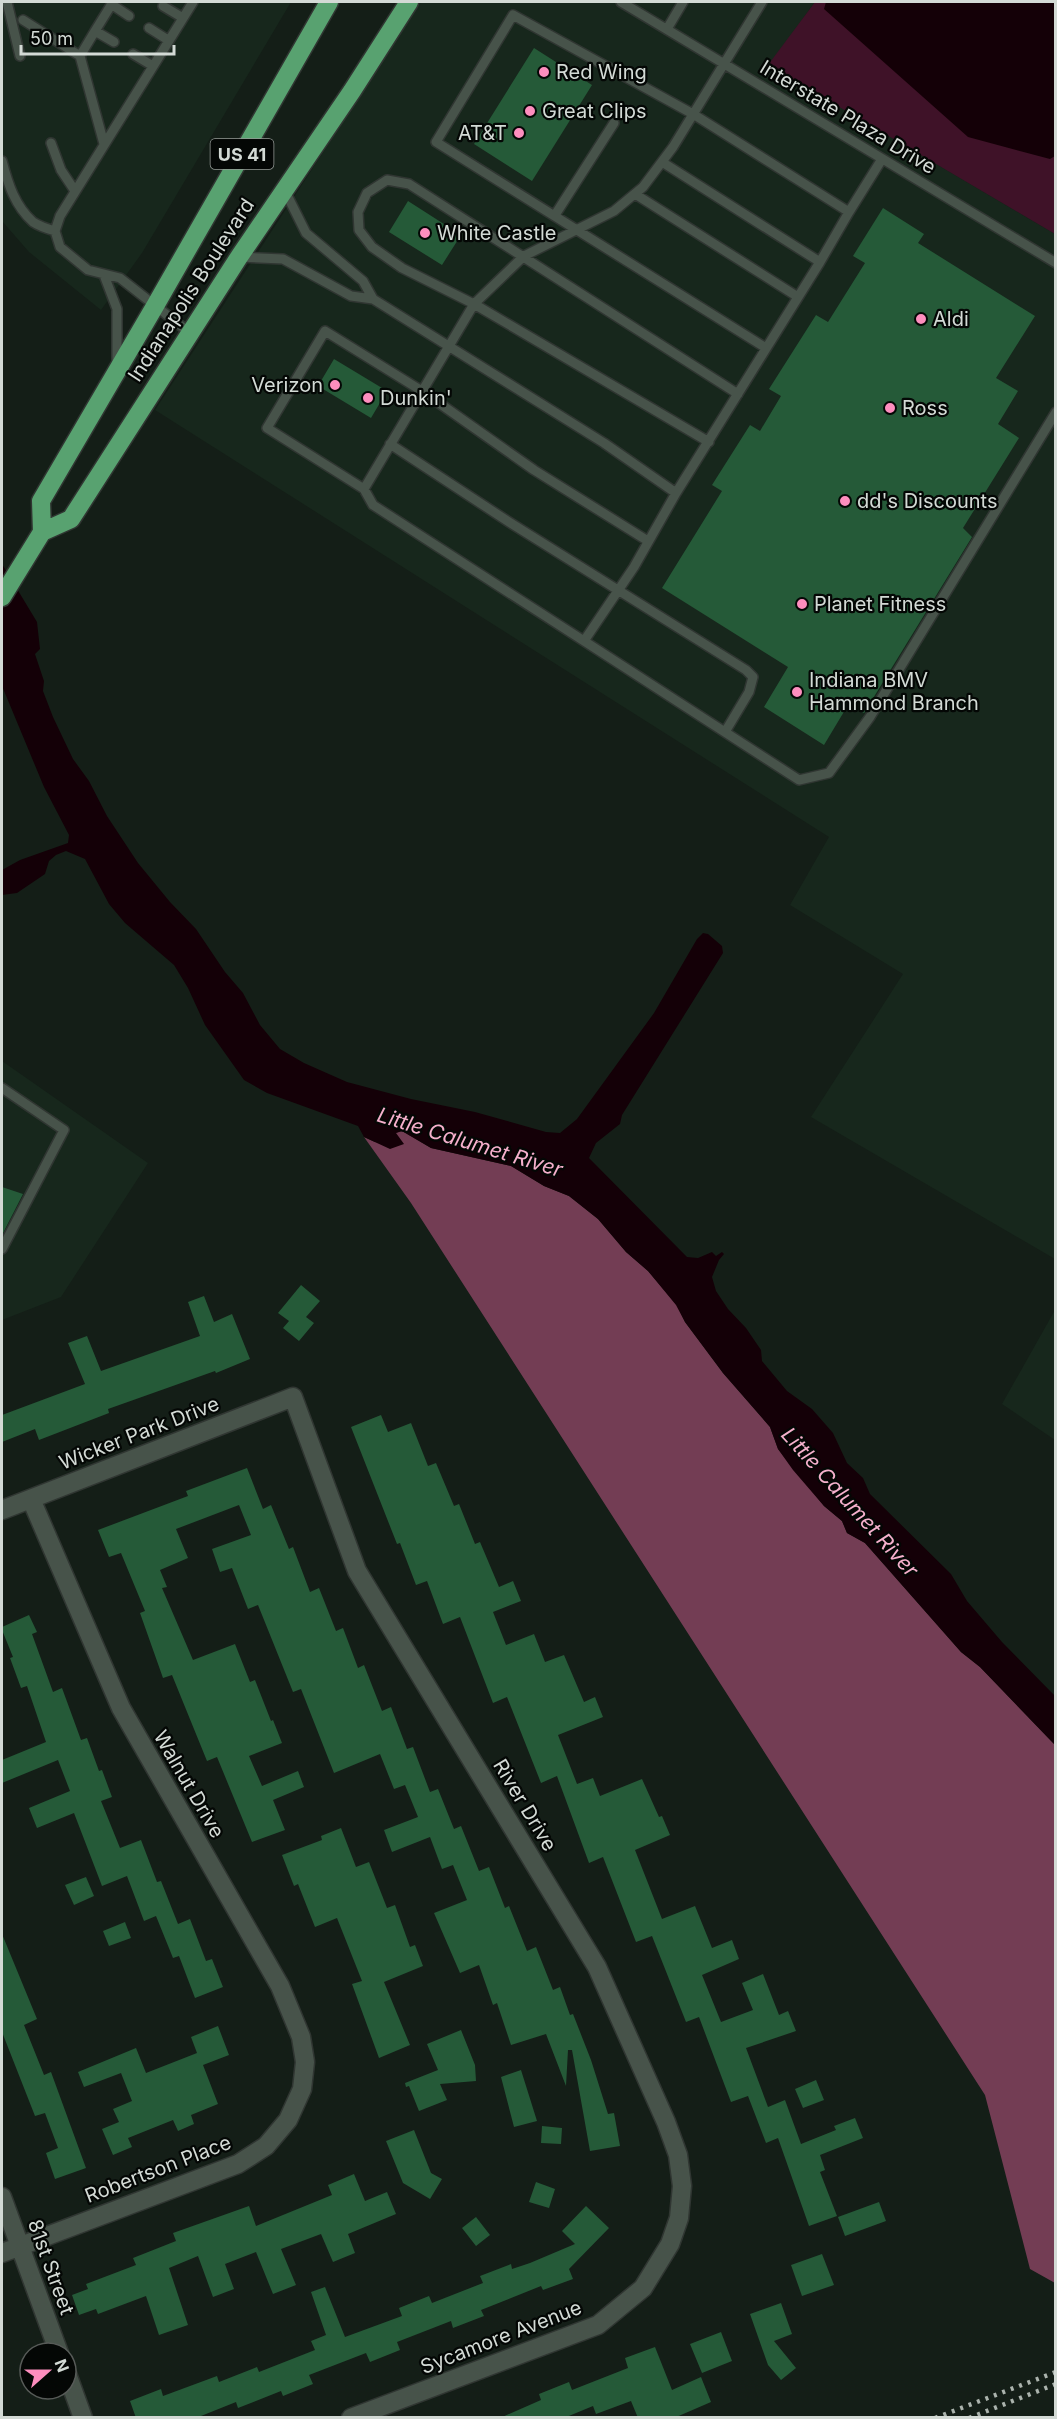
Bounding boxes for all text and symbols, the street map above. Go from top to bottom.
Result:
scale bar [21,18,174,56]
text: 50 m [30,28,73,49]
street label: Interstate Plaza Drive [756,55,940,179]
place label: Red Wing [556,60,647,84]
marker: Red Wing [537,65,551,79]
place label: Great Clips [542,99,646,123]
marker: Great Clips [523,104,537,118]
place label: AT&T [458,121,507,145]
marker: AT&T [512,126,526,140]
road number: US 41 [210,139,274,169]
street label: Indianapolis Boulevard [123,194,259,386]
place label: White Castle [437,221,556,245]
marker: White Castle [418,226,432,240]
place label: Aldi [933,307,969,331]
marker: Aldi [914,312,928,326]
place label: Verizon [251,373,323,397]
marker: Verizon [328,378,342,392]
place label: Dunkin' [380,386,452,410]
marker: Dunkin' [361,391,375,405]
place label: Ross [902,396,948,420]
marker: Ross [883,401,897,415]
place label: dd's Discounts [857,489,997,513]
marker: dd's Discounts [838,494,852,508]
place label: Planet Fitness [814,592,946,616]
marker: Planet Fitness [795,597,809,611]
place label: Indiana BMV Hammond Branch [809,668,979,715]
marker: Indiana BMV Hammond Branch [790,685,804,699]
water label: Little Calumet River [374,1102,567,1182]
street label: Wicker Park Drive [56,1391,222,1475]
water label: Little Calumet River [776,1422,924,1583]
street label: Walnut Drive [149,1726,229,1842]
street label: River Drive [488,1755,562,1855]
street label: Robertson Place [82,2130,234,2208]
street label: 81st Street [23,2216,79,2318]
street label: Sycamore Avenue [417,2295,585,2379]
north arrow [18,2341,78,2401]
text: N [50,2356,74,2375]

